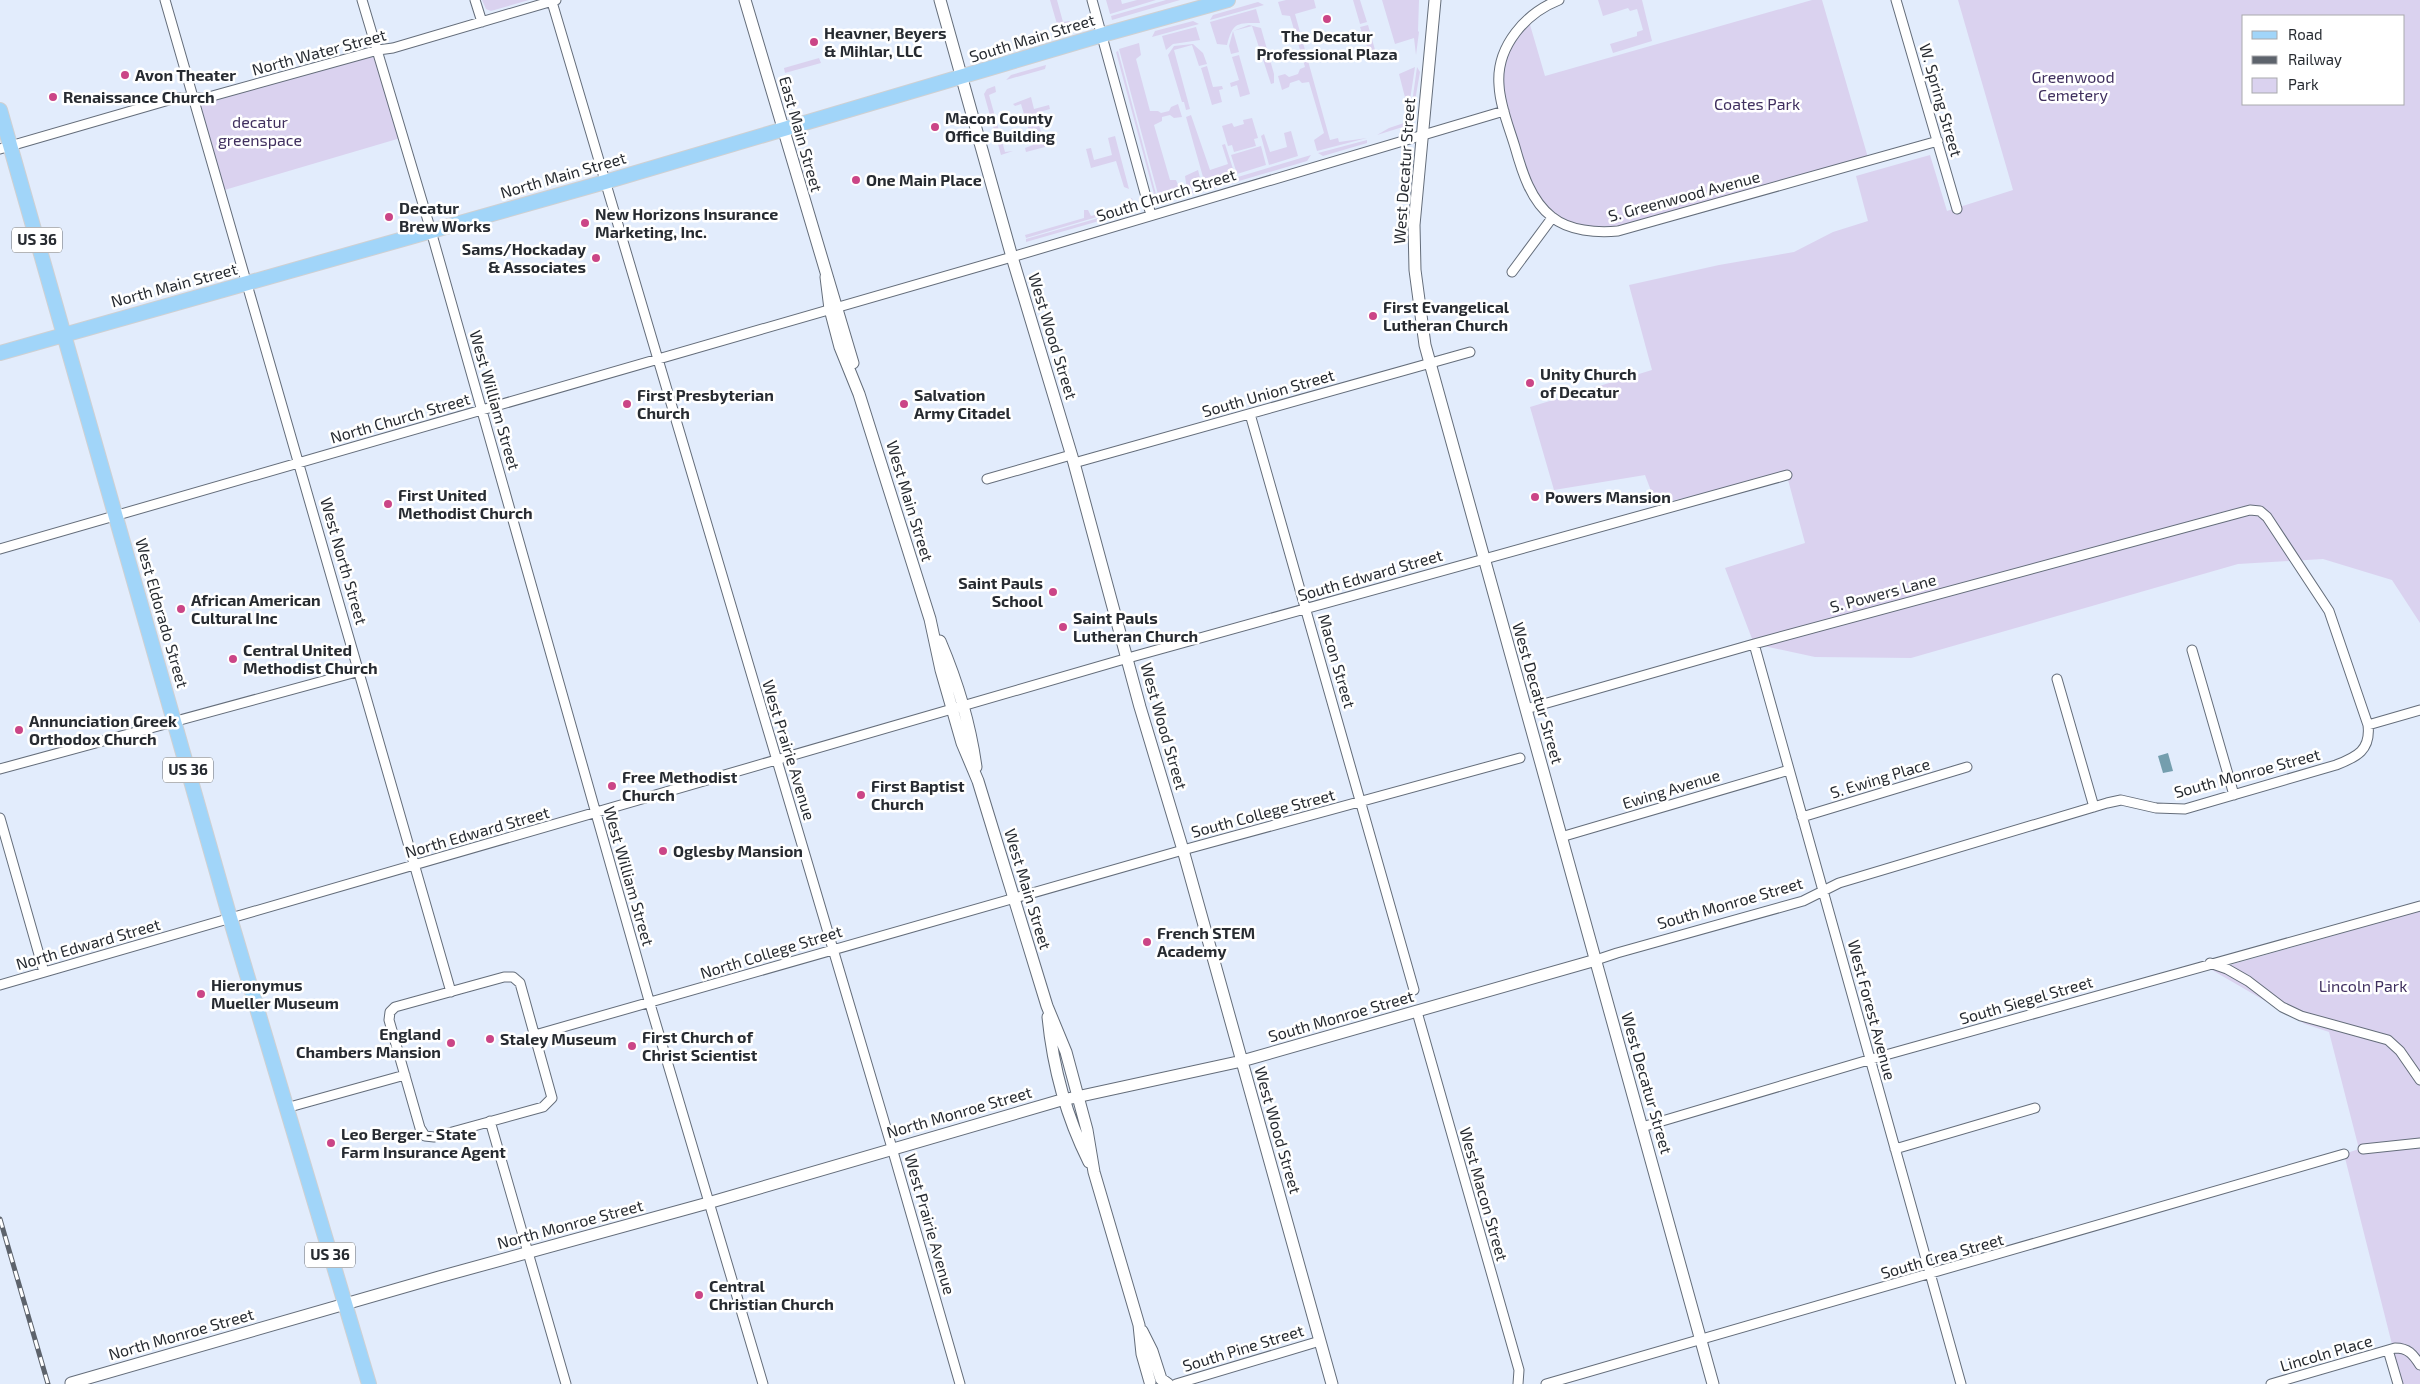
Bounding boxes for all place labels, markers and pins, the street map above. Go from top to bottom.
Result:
marker: The Decatur Professional Plaza [1321,13,1333,25]
place label: Heavner, Beyers & Mihlar, LLC [824,23,947,60]
place label: The Decatur Professional Plaza [1256,26,1398,63]
marker: Heavner, Beyers & Mihlar, LLC [808,36,820,48]
place label: Avon Theater [135,65,236,84]
marker: Avon Theater [119,69,131,81]
place label: Renaissance Church [63,87,215,106]
marker: Renaissance Church [47,91,59,103]
place label: Macon County Office Building [945,108,1056,145]
marker: Macon County Office Building [929,121,941,133]
place label: One Main Place [866,170,982,189]
marker: One Main Place [850,174,862,186]
place label: Decatur Brew Works [399,198,491,235]
place label: New Horizons Insurance Marketing, Inc. [595,204,778,241]
marker: Decatur Brew Works [383,211,395,223]
marker: New Horizons Insurance Marketing, Inc. [579,217,591,229]
place label: Sams/Hockaday & Associates [462,239,586,276]
marker: Sams/Hockaday & Associates [590,252,602,264]
place label: First Evangelical Lutheran Church [1383,297,1510,334]
marker: First Evangelical Lutheran Church [1367,310,1379,322]
place label: Unity Church of Decatur [1540,364,1637,401]
marker: Unity Church of Decatur [1524,377,1536,389]
place label: First Presbyterian Church [637,385,774,422]
place label: Salvation Army Citadel [914,385,1012,423]
marker: First Presbyterian Church [621,398,633,410]
marker: Salvation Army Citadel [898,398,910,410]
place label: First United Methodist Church [398,485,533,522]
place label: Powers Mansion [1545,487,1671,506]
marker: Powers Mansion [1529,491,1541,503]
marker: First United Methodist Church [382,498,394,510]
place label: Saint Pauls School [958,573,1044,610]
marker: Saint Pauls School [1047,586,1059,598]
place label: African American Cultural Inc [191,590,321,627]
marker: African American Cultural Inc [175,603,187,615]
place label: Saint Pauls Lutheran Church [1073,608,1198,645]
marker: Saint Pauls Lutheran Church [1057,621,1069,633]
place label: Central United Methodist Church [243,640,378,677]
marker: Central United Methodist Church [227,653,239,665]
place label: Annunciation Greek Orthodox Church [29,711,177,748]
marker: Annunciation Greek Orthodox Church [13,724,25,736]
place label: Free Methodist Church [622,767,738,804]
place label: First Baptist Church [871,776,965,813]
marker: Free Methodist Church [606,780,618,792]
marker: First Baptist Church [855,789,867,801]
place label: Oglesby Mansion [673,841,803,861]
marker: Oglesby Mansion [657,845,669,857]
place label: French STEM Academy [1157,923,1255,961]
marker: French STEM Academy [1141,936,1153,948]
place label: Hieronymus Mueller Museum [211,975,339,1012]
marker: Hieronymus Mueller Museum [195,988,207,1000]
place label: England Chambers Mansion [296,1024,441,1061]
place label: First Church of Christ Scientist [642,1027,758,1064]
place label: Staley Museum [500,1029,617,1049]
marker: Staley Museum [484,1033,496,1045]
marker: England Chambers Mansion [445,1037,457,1049]
marker: First Church of Christ Scientist [626,1040,638,1052]
place label: Leo Berger - State Farm Insurance Agent [341,1124,506,1161]
marker: Leo Berger - State Farm Insurance Agent [325,1137,337,1149]
place label: Central Christian Church [709,1276,834,1313]
marker: Central Christian Church [693,1289,705,1301]

